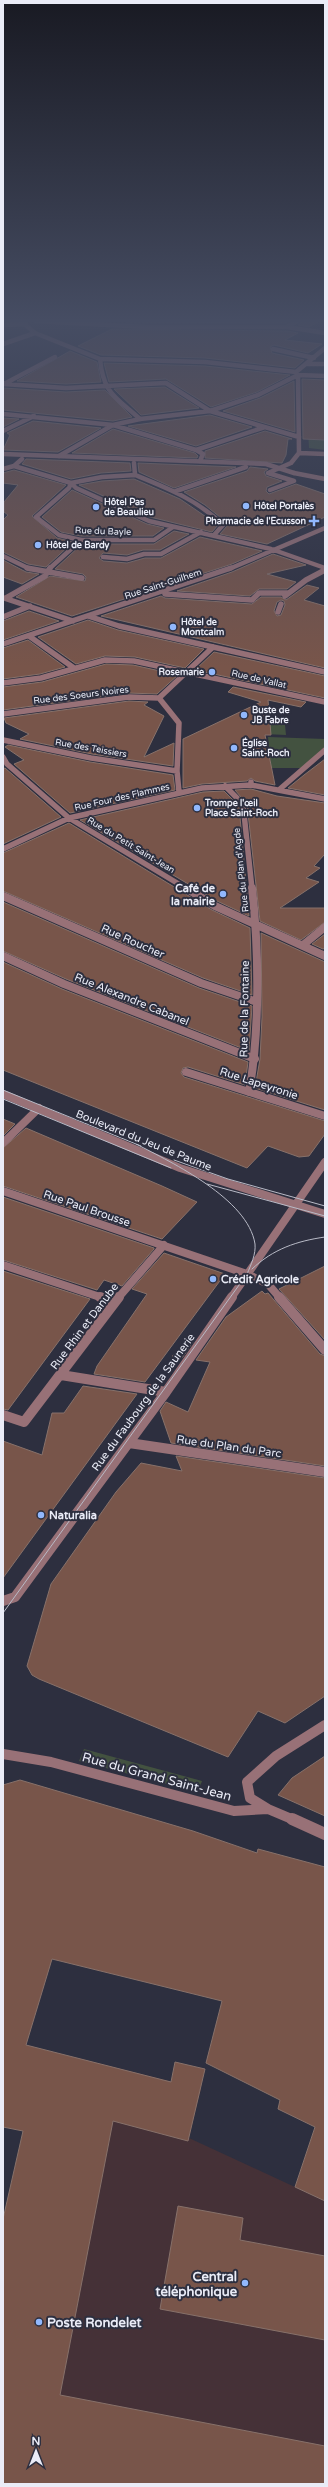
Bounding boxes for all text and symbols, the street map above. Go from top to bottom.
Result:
place label: Hôtel Pas de Beaulieu [104,497,154,518]
marker: Hôtel Portalès [241,501,251,511]
place label: Hôtel Portalès [254,501,315,512]
marker: Hôtel Pas de Beaulieu [91,502,101,512]
place label: Pharmacie de l'Ecusson [205,516,306,527]
marker: Pharmacie de l'Ecusson [309,516,319,526]
street label: Rue du Bayle [75,525,131,538]
marker: Hôtel de Bardy [33,540,43,550]
place label: Hôtel de Bardy [46,540,110,551]
street label: Rue Saint-Guilhem [123,567,203,602]
place label: Hôtel de Montcalm [181,617,224,638]
marker: Hôtel de Montcalm [168,622,178,632]
place label: Rosemarie [159,667,204,678]
marker: Rosemarie [207,667,217,677]
street label: Rue de Vallat [230,668,288,691]
street label: Rue des Soeurs Noires [33,684,129,707]
place label: Buste de JB Fabre [251,705,290,726]
marker: Buste de JB Fabre [239,710,249,720]
street label: Rue des Teissiers [54,737,128,760]
place label: Église Saint-Roch [242,737,289,759]
marker: Église Saint-Roch [229,743,239,753]
street label: Rue Four des Flammes [73,781,171,814]
place label: Trompe l'œil Place Saint-Roch [204,798,278,819]
marker: Trompe l'œil Place Saint-Roch [192,803,202,813]
street label: Rue du Petit Saint-Jean [85,815,177,876]
street label: Rue du Plan d'Agde [232,827,251,913]
place label: Café de la mairie [171,882,216,908]
marker: Café de la mairie [218,889,228,899]
street label: Rue Roucher [99,922,167,962]
street label: Rue de la Fontaine [237,960,252,1058]
street label: Rue Alexandre Cabanel [73,971,191,1028]
street label: Rue Lapeyronie [218,1065,300,1102]
street label: Boulevard du Jeu de Paume [74,1107,214,1174]
street label: Rue Paul Brousse [42,1188,132,1229]
place label: Crédit Agricole [221,1273,300,1287]
marker: Crédit Agricole [208,1274,218,1284]
street label: Rue Rhin et Danube [48,1281,121,1372]
street label: Rue du Faubourg de la Saunerie [89,1331,198,1473]
street label: Rue du Plan du Parc [176,1433,282,1460]
place label: Naturalia [49,1509,97,1522]
marker: Naturalia [36,1510,46,1520]
street label: Rue du Grand Saint-Jean [80,1749,233,1805]
place label: Central téléphonique [155,2269,238,2300]
marker: Central téléphonique [240,2278,250,2288]
place label: Poste Rondelet [47,2315,141,2331]
marker: Poste Rondelet [34,2317,44,2327]
north arrow [16,2431,56,2471]
text: N [32,2435,40,2448]

